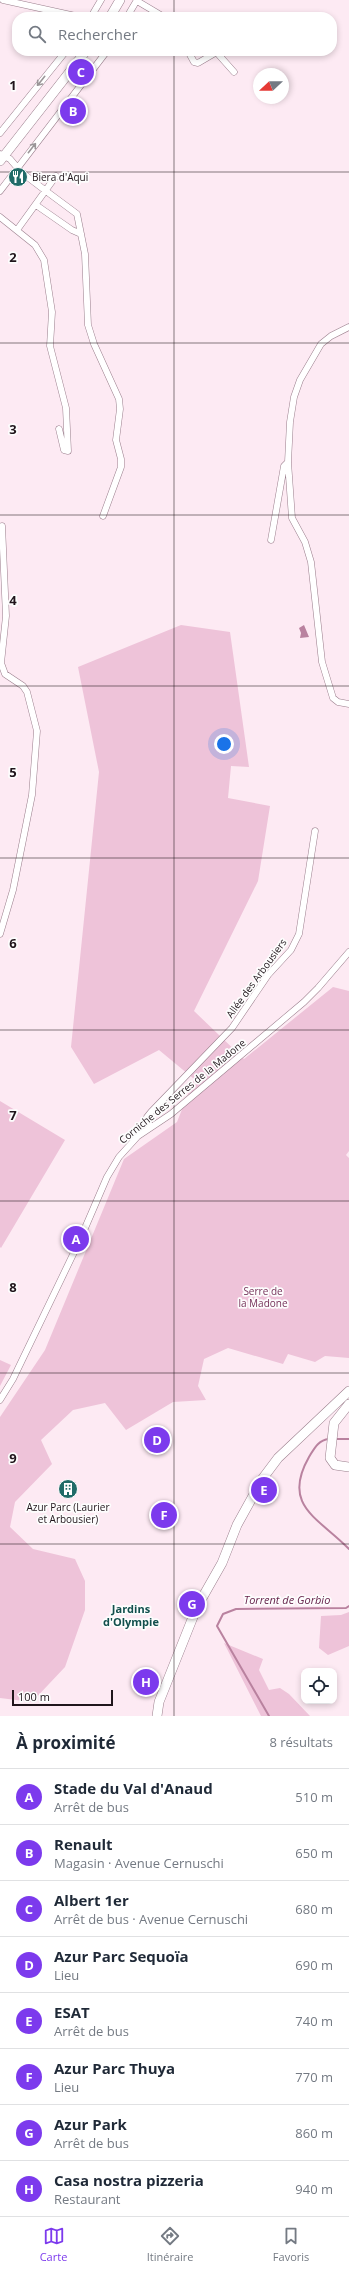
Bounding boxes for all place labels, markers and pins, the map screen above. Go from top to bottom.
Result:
pin: C [68,57,94,87]
pin: B [60,96,86,126]
restaurant icon: Biera d'Aqui [7,166,29,188]
place label: Biera d'Aqui [32,170,88,184]
pin: A [63,1224,89,1254]
pin: D [144,1425,170,1455]
pin: E [251,1475,277,1505]
building icon: Azur Parc (Laurier et Arbousier) [57,1478,79,1500]
place label: Azur Parc (Laurier et Arbousier) [26,1500,110,1526]
pin: F [151,1500,177,1530]
pin: G [179,1589,205,1619]
pin: H [133,1667,159,1697]

